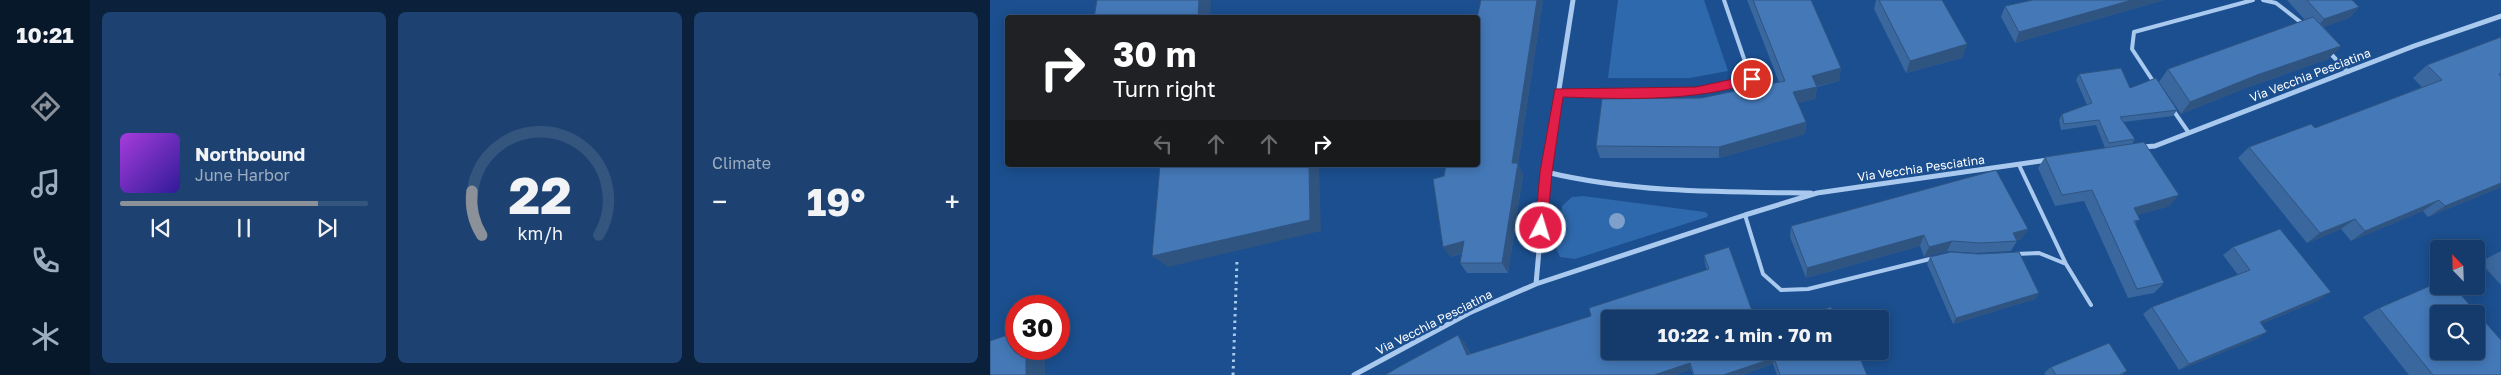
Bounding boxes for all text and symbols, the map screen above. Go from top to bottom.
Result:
text: 10:21 [16,21,74,48]
text: 30 m [1113,33,1196,75]
icon: right [1030,35,1095,100]
street label: Via Vecchia Pesciatina [2247,45,2373,105]
pin [1731,58,1773,100]
icon: arrive [1738,65,1766,93]
text: Turn right [1113,75,1216,102]
icon: directions [28,89,63,124]
icon: left [1149,130,1177,158]
icon: ahead [1202,130,1230,158]
icon: ahead [1255,130,1283,158]
icon: right [1308,130,1336,158]
text: Northbound [195,142,305,165]
street label: Via Vecchia Pesciatina [1856,152,1986,184]
text: Climate [712,153,771,173]
text: 22 [508,163,572,225]
text: June Harbor [195,165,290,185]
icon: music [28,166,63,201]
text: 19° [807,179,865,224]
text: − [712,185,727,218]
text: + [945,185,960,218]
position arrow [1514,201,1566,253]
icon: previous [147,214,175,242]
icon: pause [230,214,258,242]
icon: next [313,214,341,242]
text: km/h [517,222,563,244]
north arrow [2430,240,2485,295]
map controls [2430,240,2485,360]
icon: phone [28,243,63,278]
street label: Via Vecchia Pesciatina [1373,286,1495,358]
speed limit sign: 30 [1005,295,1070,360]
button: search [2430,305,2485,360]
icon: climate [28,319,63,354]
text: 10:22 · 1 min · 70 m [1658,323,1832,346]

